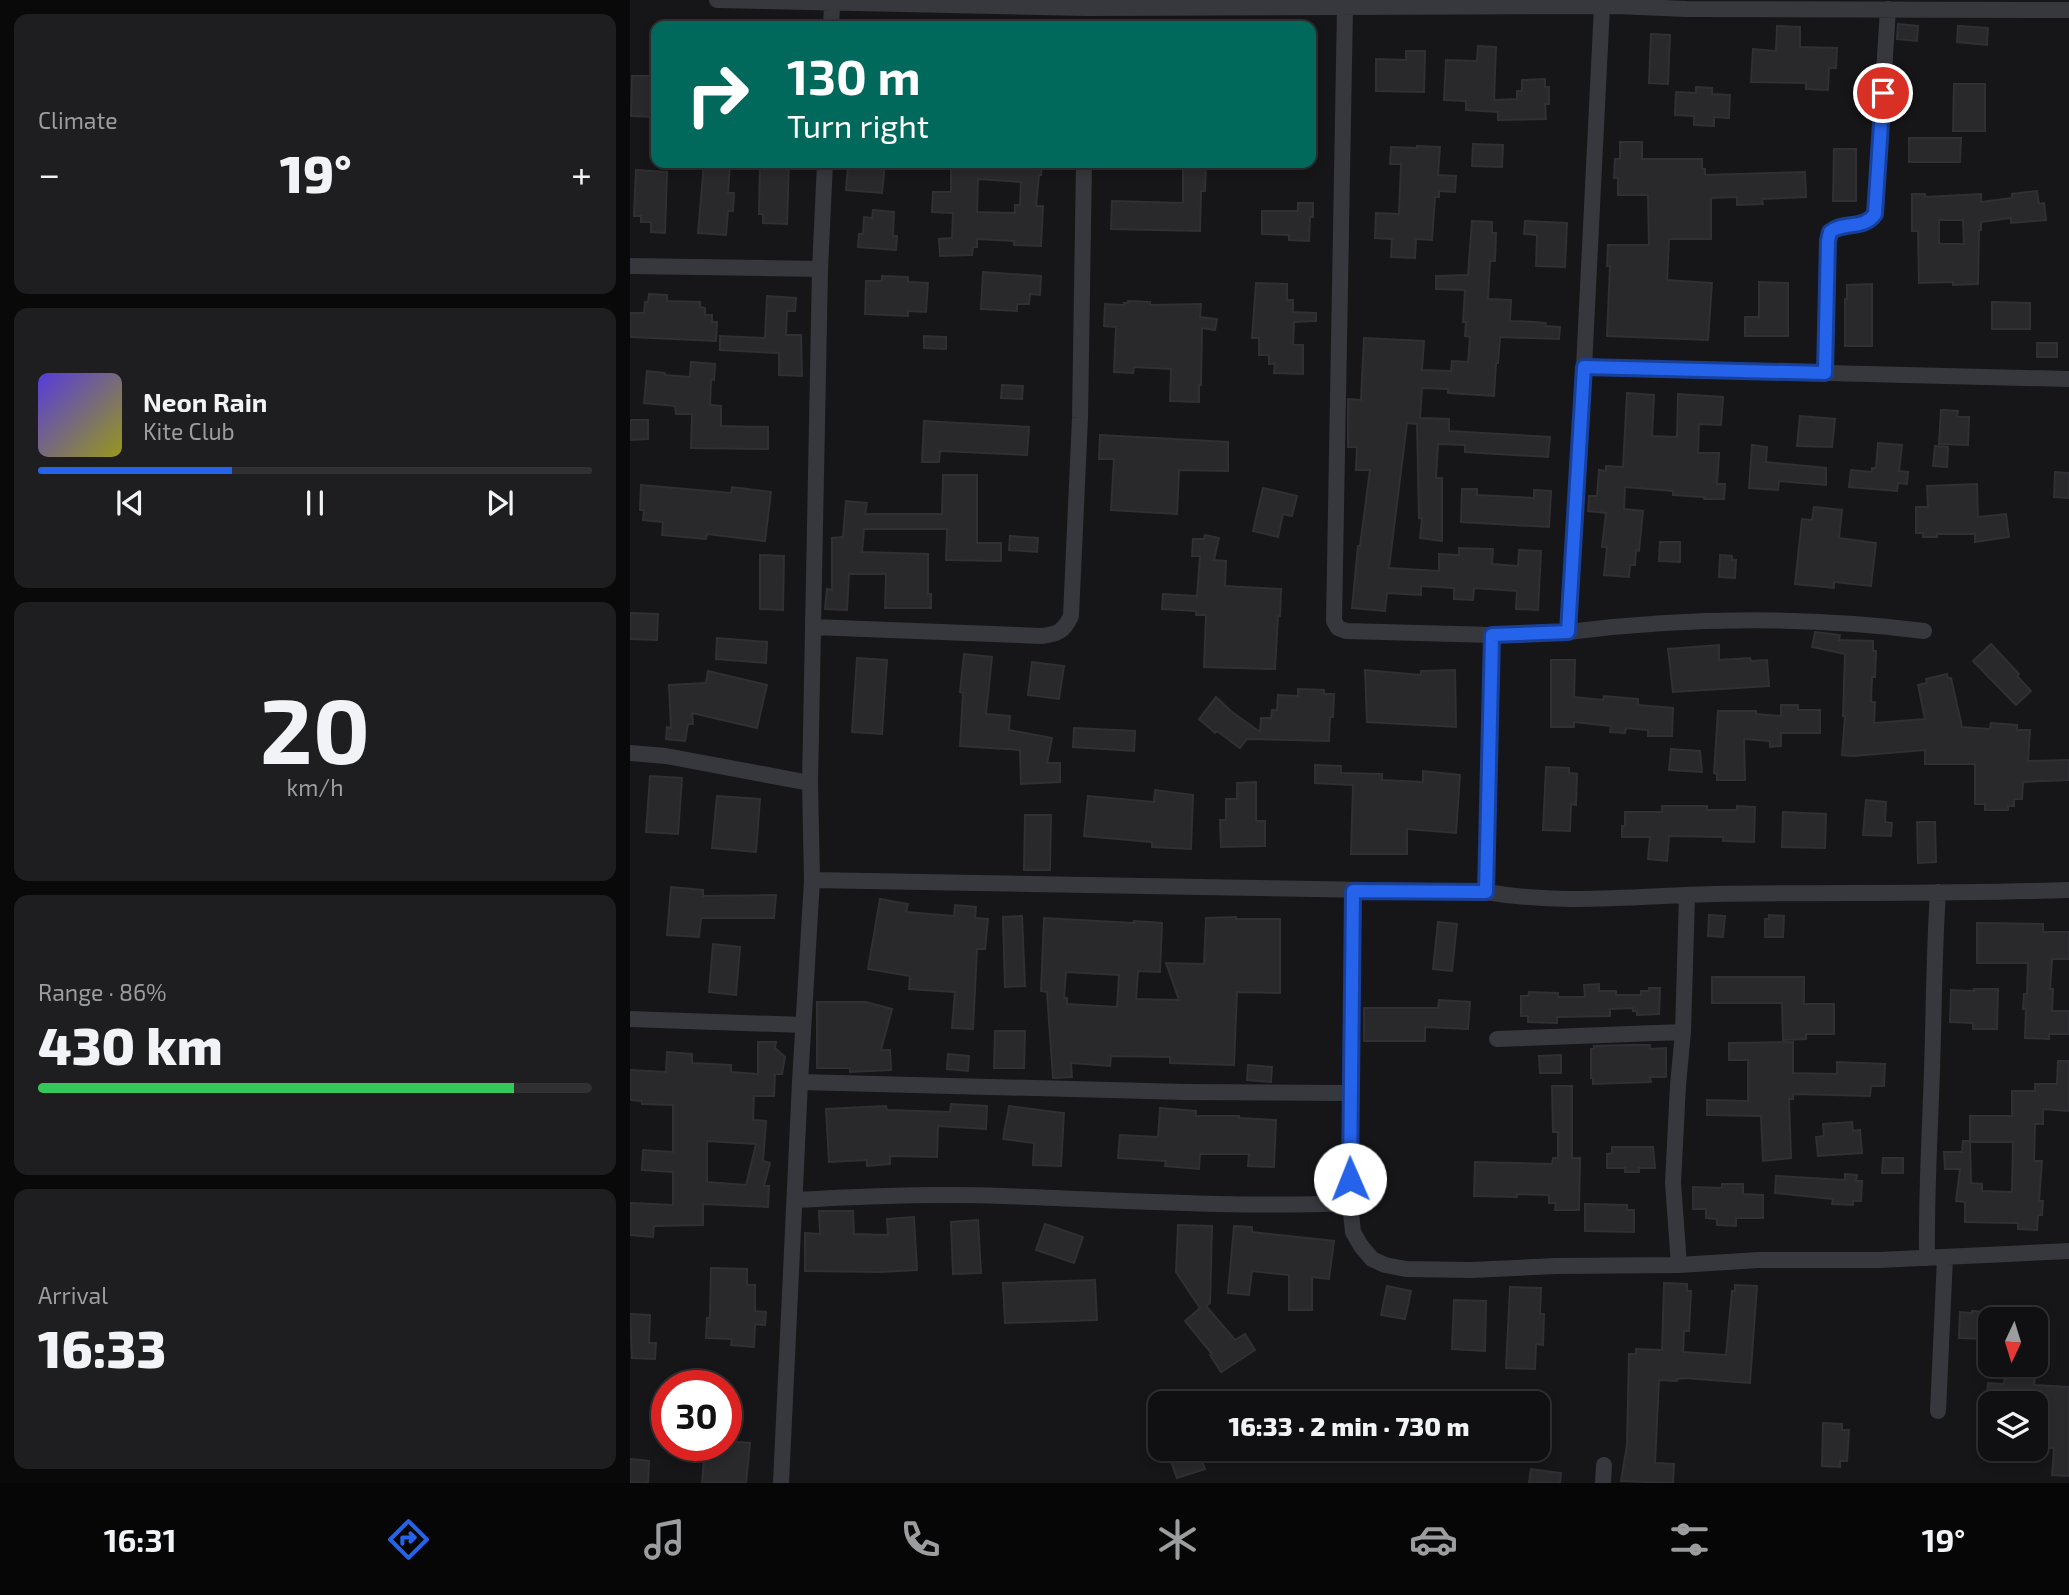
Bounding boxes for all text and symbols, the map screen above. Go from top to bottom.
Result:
text: 130 m [787,46,921,105]
icon: right [672,49,763,140]
pin [1853,63,1913,123]
icon: arrive [1864,74,1902,112]
text: Climate [38,106,118,134]
text: Turn right [787,106,929,144]
text: 19° [280,141,352,203]
text: − [38,150,60,196]
text: + [571,150,592,196]
text: Neon Rain [143,386,267,417]
text: Kite Club [143,417,235,445]
icon: previous [111,484,149,522]
icon: pause [296,484,334,522]
icon: next [481,484,519,522]
text: 20 [260,673,370,782]
text: km/h [286,773,344,801]
text: Range · 86% [38,978,167,1006]
text: 430 km [38,1013,223,1075]
position arrow [1313,1142,1387,1216]
text: Arrival [38,1281,108,1309]
north arrow [1978,1307,2048,1377]
map controls [1978,1307,2048,1461]
text: 16:33 [38,1316,166,1378]
speed limit sign: 30 [651,1370,742,1461]
button: layers [1978,1391,2048,1461]
text: 16:33 · 2 min · 730 m [1228,1410,1470,1441]
icon: directions [384,1515,433,1564]
icon: music [640,1515,689,1564]
icon: phone [896,1515,945,1564]
icon: climate [1153,1515,1202,1564]
icon: car [1409,1515,1458,1564]
icon: filters [1665,1515,1714,1564]
text: 16:31 [104,1520,177,1558]
text: 19° [1922,1520,1965,1558]

